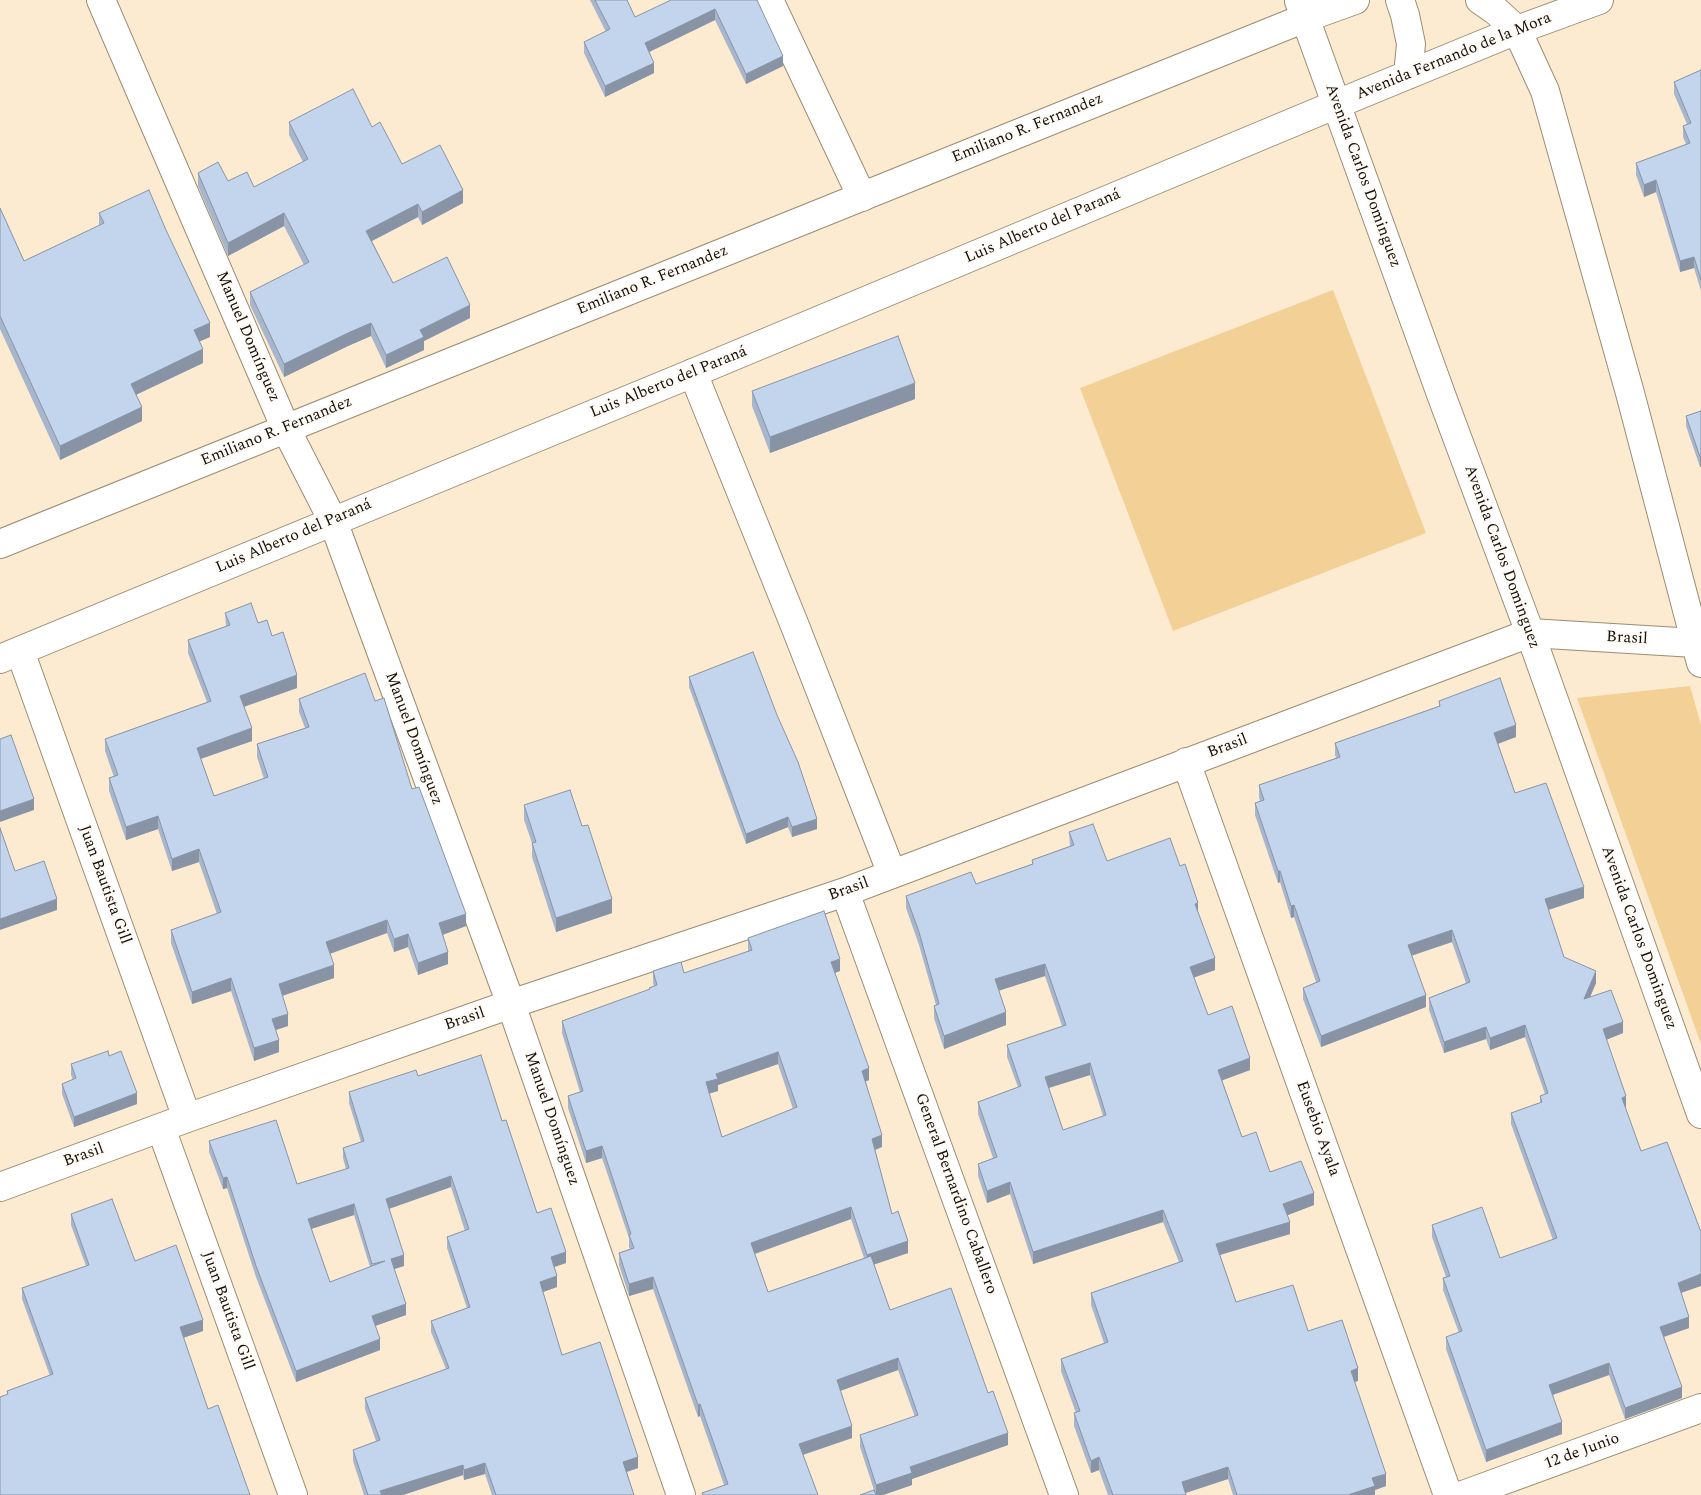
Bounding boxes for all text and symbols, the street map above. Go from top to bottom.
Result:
street label: Avenida Fernando de la Mora [1354,9,1554,105]
street label: Avenida Carlos Dominguez [1320,82,1404,270]
street label: Emiliano R. Fernandez [950,90,1106,168]
street label: Luis Alberto del Paraná [962,185,1124,269]
street label: Emiliano R. Fernandez [575,242,731,320]
street label: Manuel Domínguez [211,269,283,405]
street label: Luis Alberto del Paraná [588,343,750,423]
street label: Emiliano R. Fernandez [199,393,355,471]
street label: Avenida Carlos Dominguez [1459,463,1543,651]
street label: Luis Alberto del Paraná [213,495,375,579]
street label: Brasil [1606,628,1648,650]
street label: Manuel Domínguez [380,670,446,808]
street label: Brasil [1205,731,1251,763]
street label: Juan Bautista Gill [74,823,134,947]
street label: Avenida Carlos Dominguez [1596,844,1680,1032]
street label: Brasil [826,874,872,906]
street label: Brasil [442,1004,488,1036]
street label: Manuel Domínguez [519,1050,583,1188]
street label: Eusebio Ayala [1291,1079,1343,1179]
street label: General Bernardino Caballero [910,1091,1000,1297]
street label: Brasil [61,1140,107,1172]
street label: Juan Bautista Gill [197,1249,257,1373]
street label: 12 de Junio [1542,1430,1622,1474]

